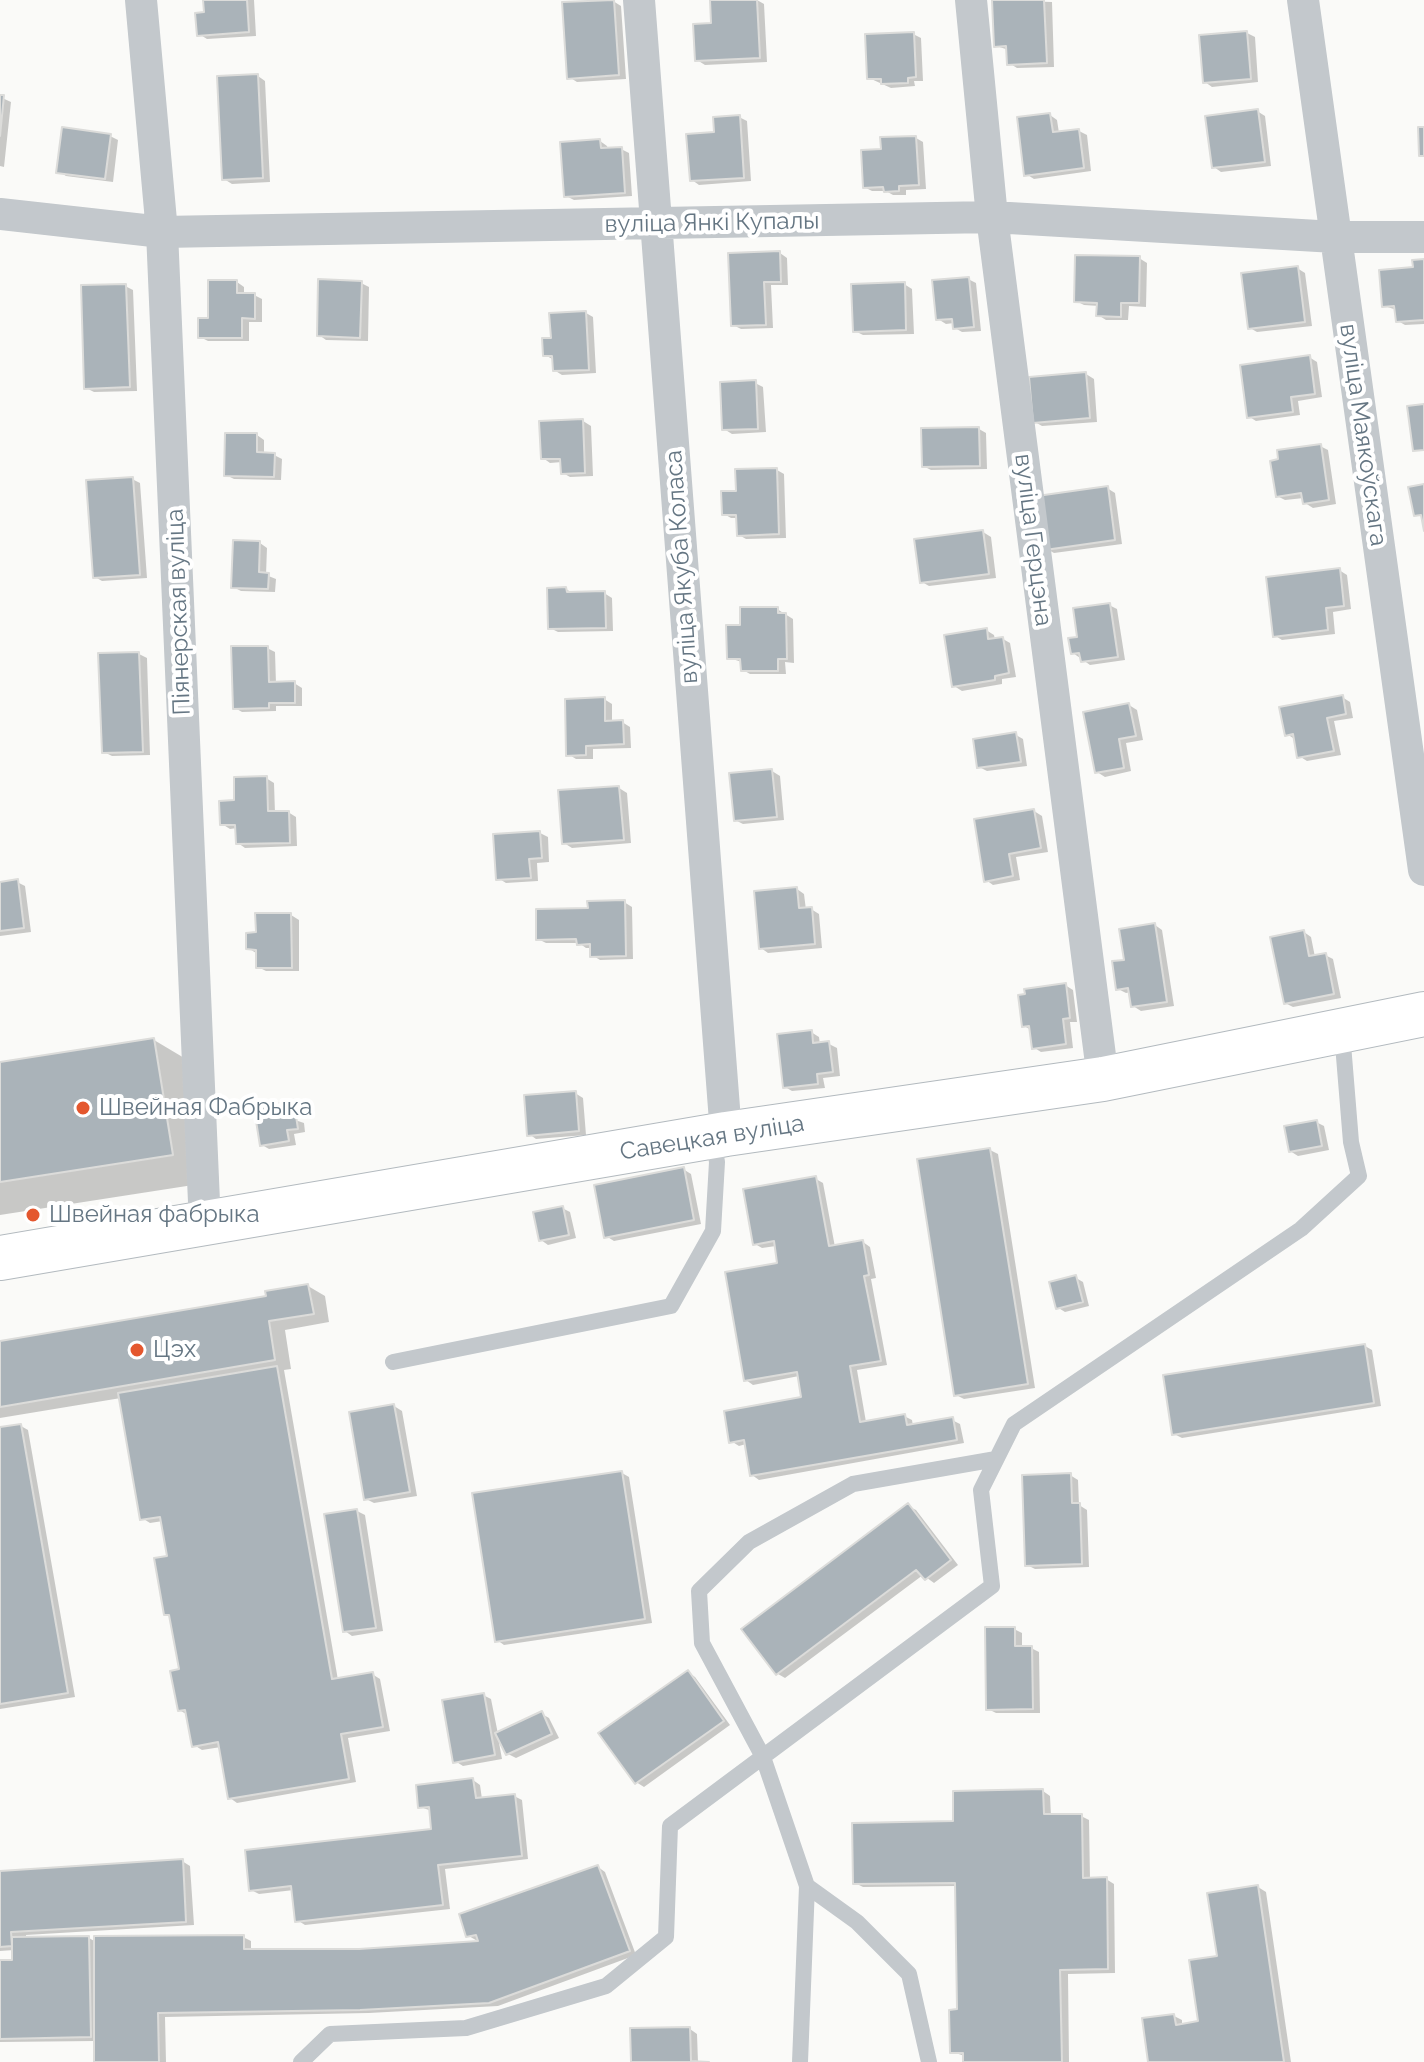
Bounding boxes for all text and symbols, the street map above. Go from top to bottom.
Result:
street label: вуліца Янкі Купалы [604,207,820,239]
street label: вуліца Маякоўскага [1333,322,1393,548]
street label: вуліца Якуба Коласа [659,449,705,685]
street label: вуліца Герцэна [1008,452,1058,628]
street label: Піянерская вуліца [161,508,197,716]
place label: Швейная Фабрыка [99,1094,312,1122]
marker: Швейная Фабрыка [74,1099,92,1117]
street label: Савецкая вуліца [618,1109,806,1167]
place label: Швейная фабрыка [49,1201,260,1229]
marker: Швейная фабрыка [24,1206,42,1224]
place label: Цэх [153,1336,196,1364]
marker: Цэх [128,1341,146,1359]

